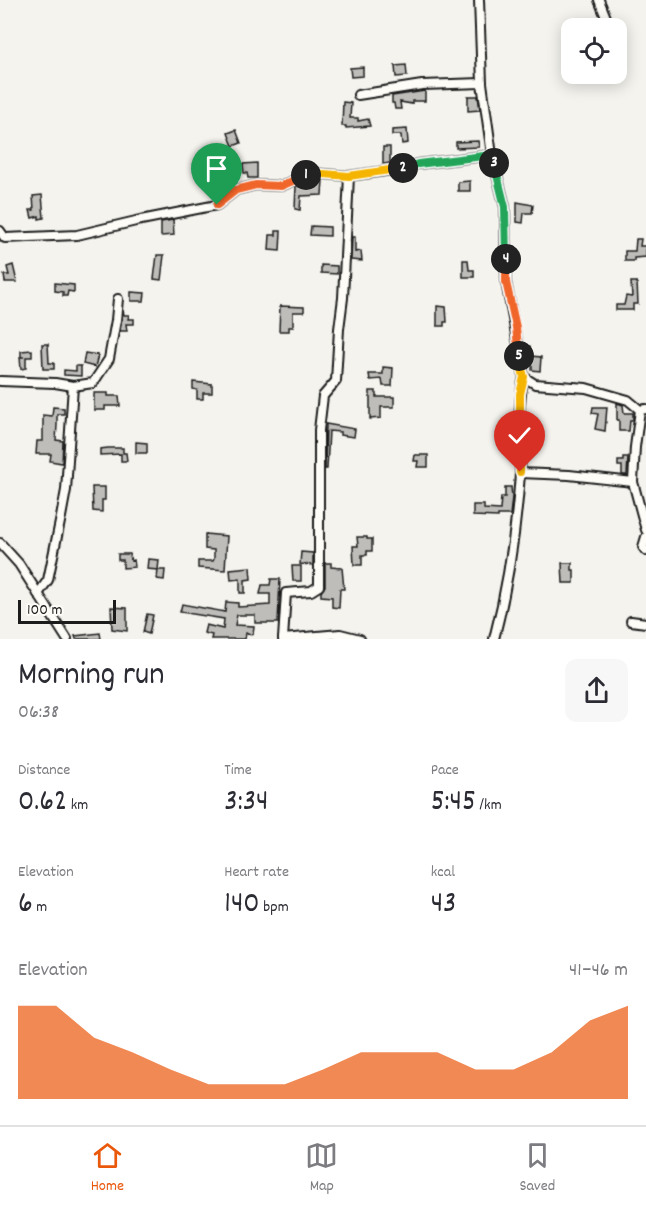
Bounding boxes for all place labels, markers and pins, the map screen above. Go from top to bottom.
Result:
pin [191,143,242,205]
pin: 3 [479,148,509,178]
pin: 2 [388,153,418,183]
pin: 1 [291,160,321,190]
pin: 4 [491,244,521,274]
pin: 5 [504,341,534,371]
pin [494,410,545,472]

